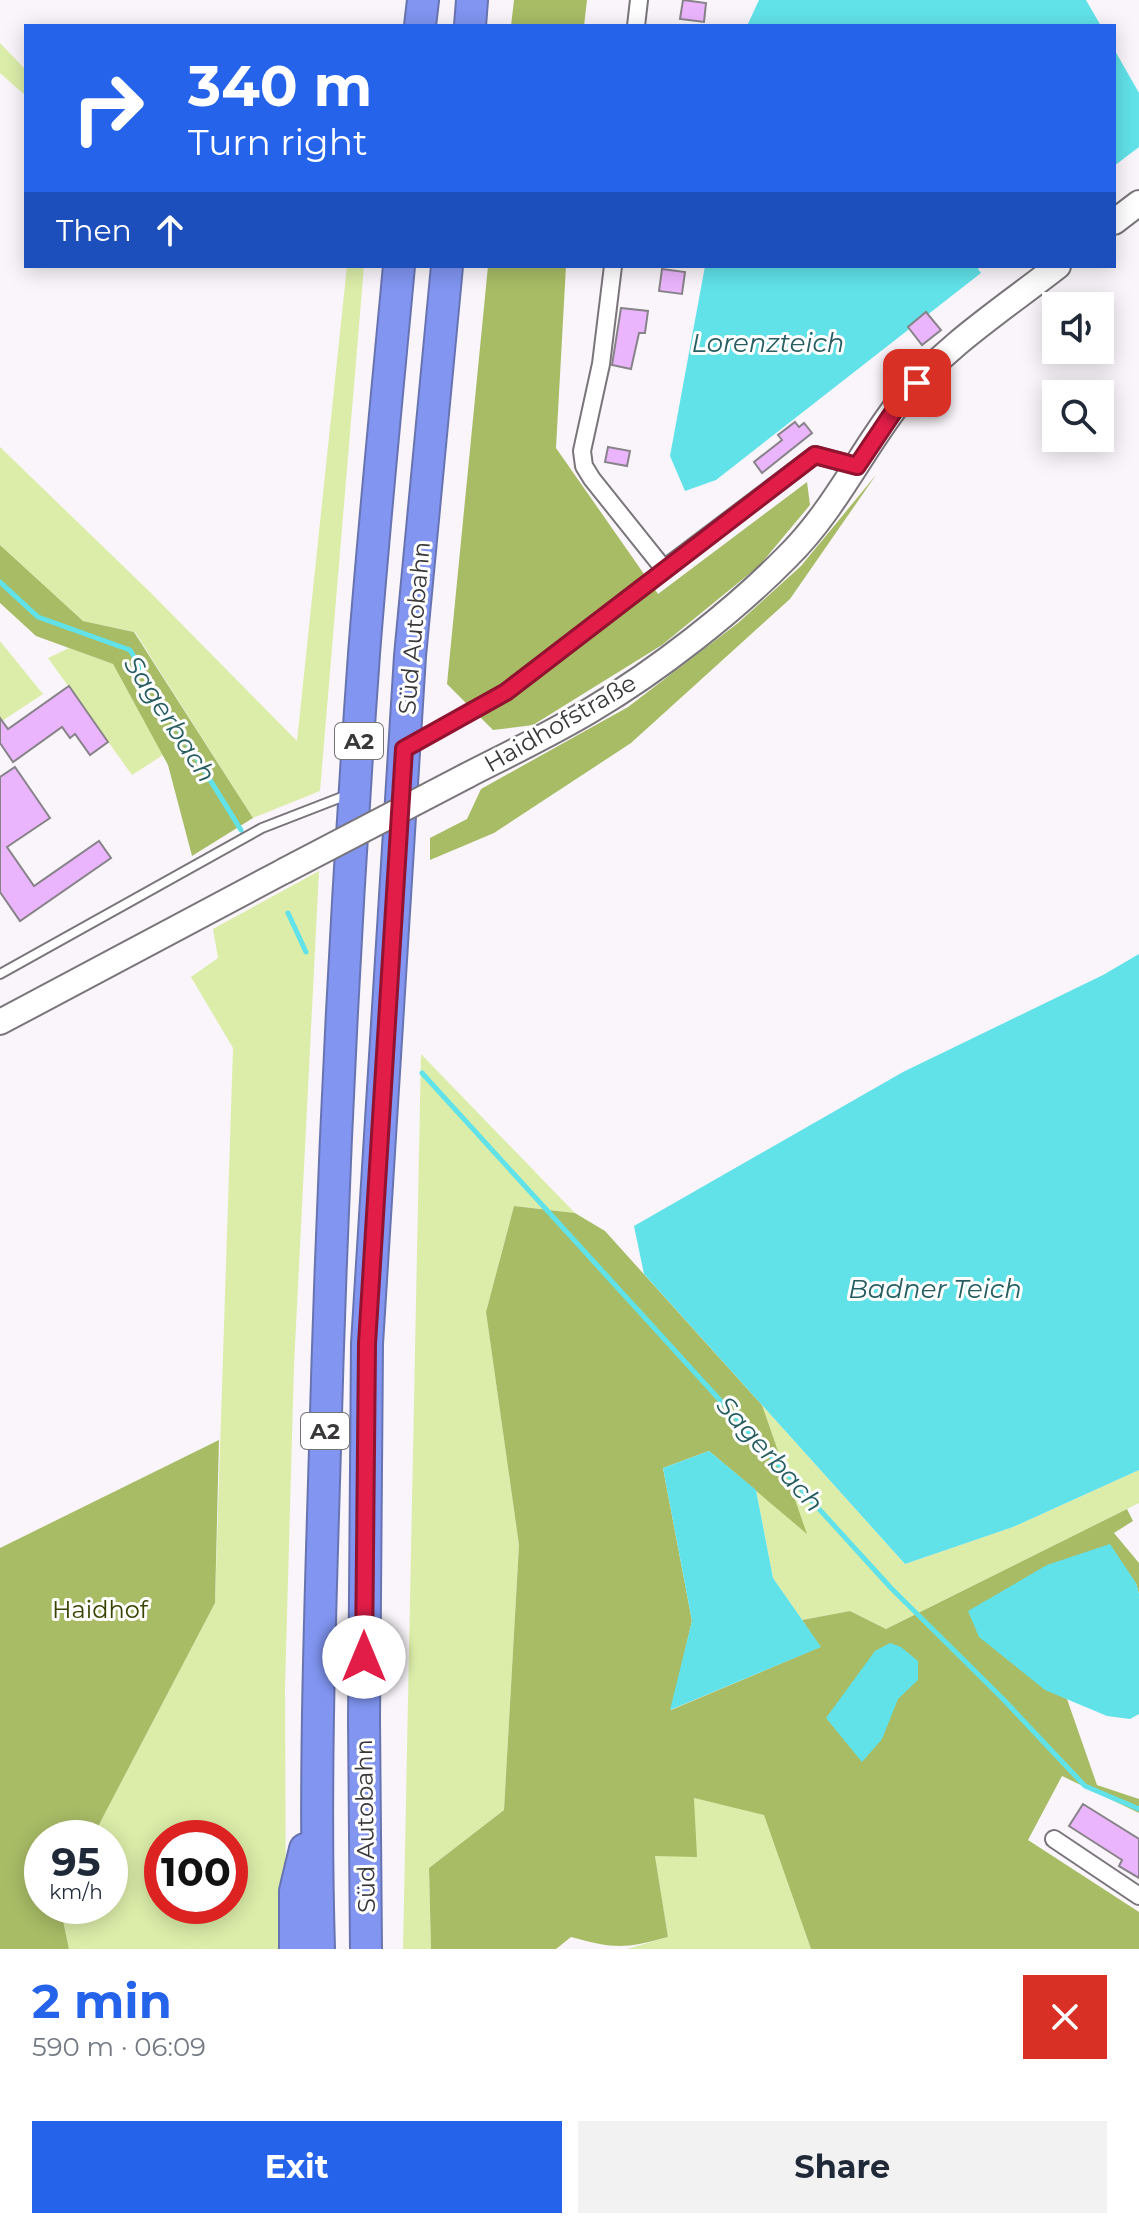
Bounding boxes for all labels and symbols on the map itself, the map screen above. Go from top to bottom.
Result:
water label: Lorenzteich [692,327,844,359]
pin [883,349,951,417]
street label: Süd Autobahn [392,540,436,716]
water label: Sagerbach [117,650,223,788]
street label: Haidhofstraße [479,668,641,778]
road number: A2 [335,723,383,759]
water label: Badner Teich [848,1273,1022,1305]
water label: Sagerbach [710,1390,830,1518]
road number: A2 [301,1413,349,1449]
park label: Haidhof [52,1595,149,1624]
position arrow [322,1615,406,1699]
street label: Süd Autobahn [349,1739,381,1913]
speed limit sign: 100 [144,1820,248,1924]

